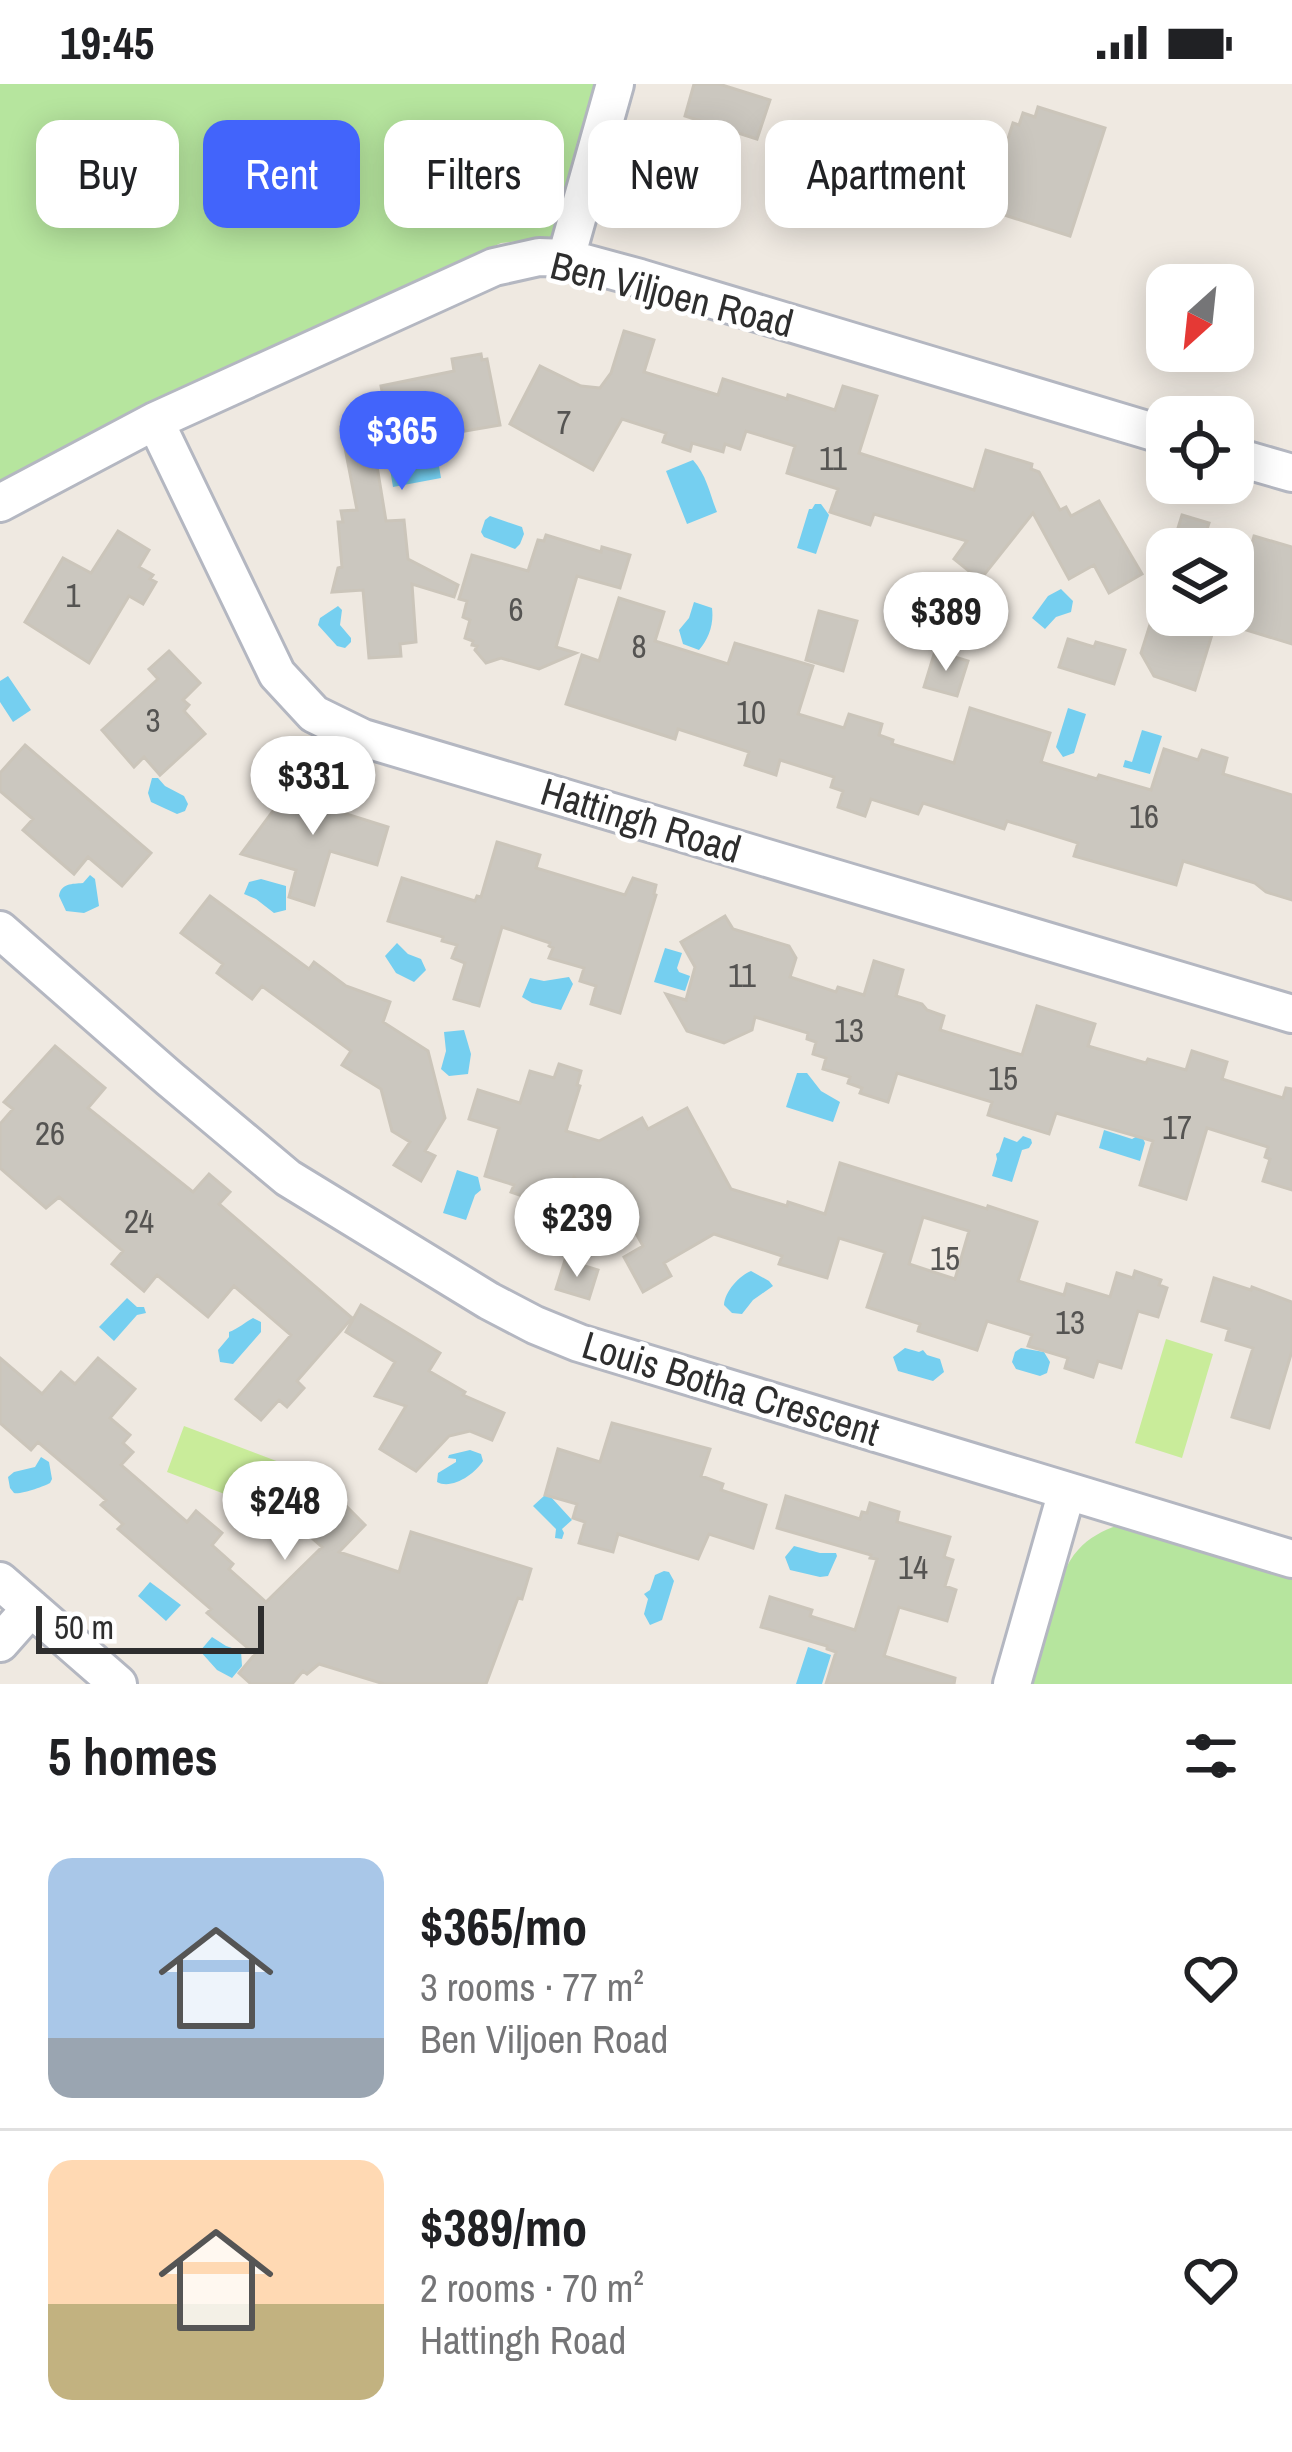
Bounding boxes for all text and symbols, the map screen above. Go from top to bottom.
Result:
text: 19:45 [60,12,154,73]
chip: Buy [36,120,179,228]
chip: Rent [203,120,360,228]
chip: Filters [384,120,564,228]
chip: New [588,120,741,228]
chip: Apartment [765,120,1008,228]
street label: Ben Viljoen Road [545,239,799,349]
north arrow [1146,264,1254,372]
map controls [1146,264,1254,636]
pin: $365 [331,391,473,493]
button: locate [1146,396,1254,504]
house number: 7 [556,400,572,444]
text: $365 [366,404,438,456]
house number: 11 [819,436,847,480]
button: layers [1146,528,1254,636]
pin: $389 [875,572,1017,674]
house number: 1 [65,573,81,617]
text: $389 [910,585,982,637]
house number: 6 [508,587,524,631]
house number: 8 [631,624,647,668]
house number: 10 [736,690,766,734]
house number: 3 [145,698,161,742]
pin: $331 [242,736,384,838]
text: $331 [277,749,349,801]
street label: Hattingh Road [535,765,747,875]
house number: 16 [1129,794,1159,838]
house number: 11 [728,953,756,997]
house number: 13 [834,1008,864,1052]
house number: 15 [988,1056,1018,1100]
house number: 17 [1162,1105,1192,1149]
house number: 26 [35,1111,65,1155]
pin: $239 [506,1178,648,1280]
text: $239 [541,1191,613,1243]
house number: 24 [124,1199,154,1243]
house number: 15 [930,1236,960,1280]
house number: 13 [1055,1300,1085,1344]
street label: Louis Botha Crescent [576,1318,886,1458]
pin: $248 [214,1461,356,1563]
text: $248 [249,1474,321,1526]
house number: 14 [898,1545,928,1589]
scale bar [36,1600,264,1653]
text: 50 m [54,1605,114,1649]
text: 5 homes [48,1722,218,1791]
icon: filters [1178,1723,1244,1789]
text: $365/mo [420,1892,587,1961]
icon: home [144,1906,288,2050]
icon: heart [1178,1945,1244,2011]
text: 3 rooms · 77 m² [420,1961,644,2013]
text: Ben Viljoen Road [420,2013,668,2065]
text: $389/mo [420,2193,587,2262]
icon: home [144,2208,288,2352]
icon: heart [1178,2247,1244,2313]
text: 2 rooms · 70 m² [420,2262,644,2314]
text: Hattingh Road [420,2314,626,2366]

